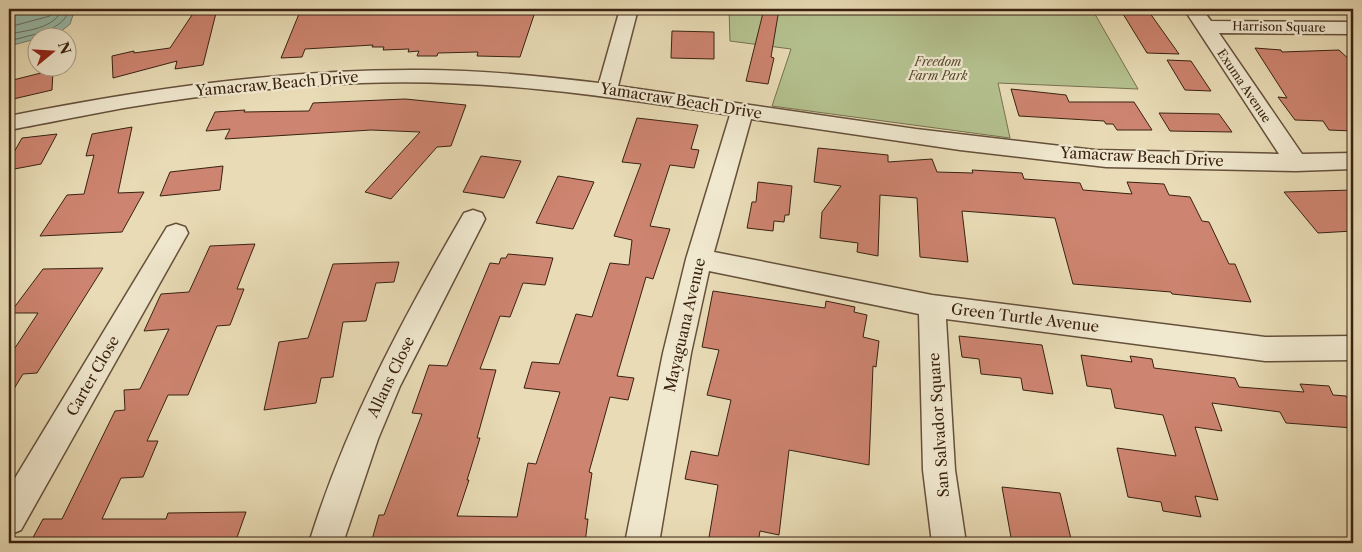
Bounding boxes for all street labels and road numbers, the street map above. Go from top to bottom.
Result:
street label: Harrison Square [1232,18,1326,35]
street label: Exuma Avenue [1214,46,1275,126]
street label: Yamacraw Beach Drive [194,67,359,100]
street label: Yamacraw Beach Drive [598,78,763,123]
street label: Yamacraw Beach Drive [1059,143,1224,170]
street label: Mayaguana Avenue [660,256,709,394]
street label: Green Turtle Avenue [950,299,1100,336]
street label: Carter Close [62,332,123,419]
street label: Allans Close [362,333,418,421]
street label: San Salvador Square [924,352,953,498]

